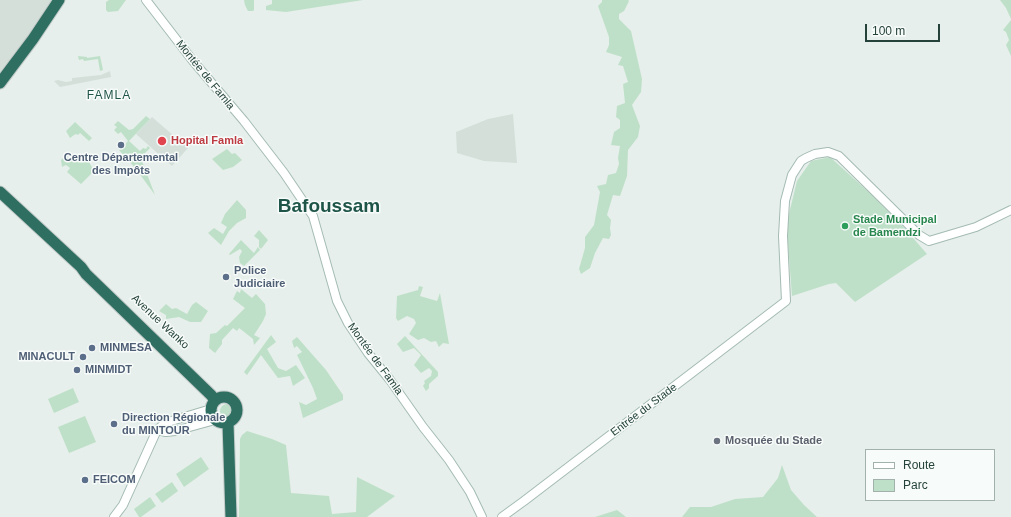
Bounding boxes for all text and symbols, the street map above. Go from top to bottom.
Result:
scale bar [867,16,942,42]
text: 100 m [872,24,905,38]
street label: Montée de Famla [173,38,237,112]
district label: FAMLA [87,89,131,103]
place label: Hopital Famla [171,134,243,148]
marker: Hopital Famla [156,135,168,147]
marker: Centre Départemental des Impôts [116,140,126,150]
place label: Centre Départemental des Impôts [64,151,178,177]
district label: Bafoussam [278,196,380,218]
place label: Stade Municipal de Bamendzi [853,213,937,239]
marker: Stade Municipal de Bamendzi [840,221,850,231]
place label: Police Judiciaire [234,264,285,290]
marker: Police Judiciaire [221,272,231,282]
street label: Avenue Wanko [128,292,192,352]
street label: Montée de Famla [345,320,405,398]
place label: MINMESA [100,341,152,355]
marker: MINMESA [87,343,97,353]
place label: MINACULT [18,350,75,364]
marker: MINACULT [78,352,88,362]
place label: MINMIDT [85,363,132,377]
marker: MINMIDT [72,365,82,375]
street label: Entrée du Stade [608,381,680,439]
place label: Direction Régionale du MINTOUR [122,411,225,437]
marker: Direction Régionale du MINTOUR [109,419,119,429]
place label: Mosquée du Stade [725,434,822,448]
marker: Mosquée du Stade [712,436,722,446]
legend [865,449,995,501]
text: Route [903,458,935,472]
place label: FEICOM [93,473,136,487]
marker: FEICOM [80,475,90,485]
text: Parc [903,478,928,492]

